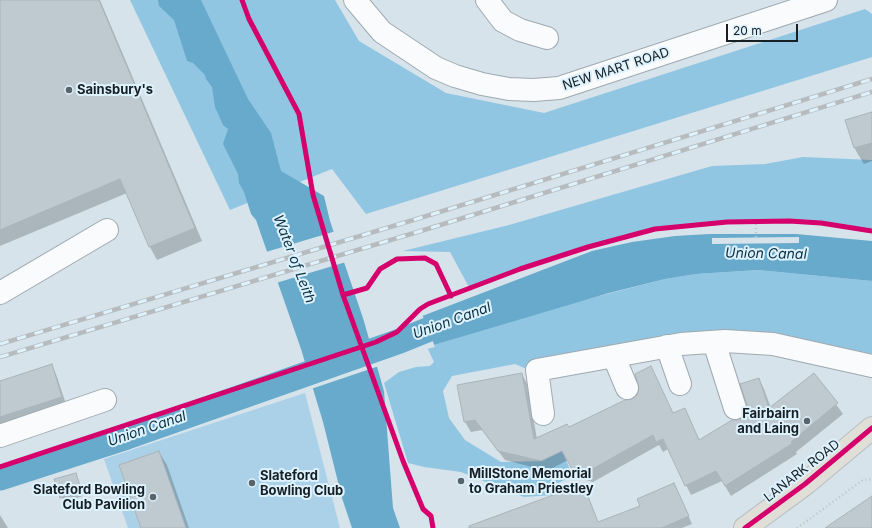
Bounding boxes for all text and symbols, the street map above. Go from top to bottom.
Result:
scale bar [728,16,800,42]
text: 20 m [733,23,762,38]
street label: NEW MART ROAD [561,44,671,94]
place label: Sainsbury's [77,82,153,98]
marker: Sainsbury's [64,85,74,95]
water label: Water of Leith [269,212,319,306]
water label: Union Canal [725,245,807,263]
water label: Union Canal [411,299,493,343]
place label: Fairbairn and Laing [737,406,799,437]
water label: Union Canal [106,408,188,450]
marker: Fairbairn and Laing [802,416,812,426]
street label: LANARK ROAD [761,437,843,505]
place label: MillStone Memorial to Graham Priestley [469,466,594,497]
place label: Slateford Bowling Club [260,468,343,499]
marker: MillStone Memorial to Graham Priestley [456,476,466,486]
marker: Slateford Bowling Club [247,478,257,488]
place label: Slateford Bowling Club Pavilion [33,482,145,513]
marker: Slateford Bowling Club Pavilion [148,492,158,502]

